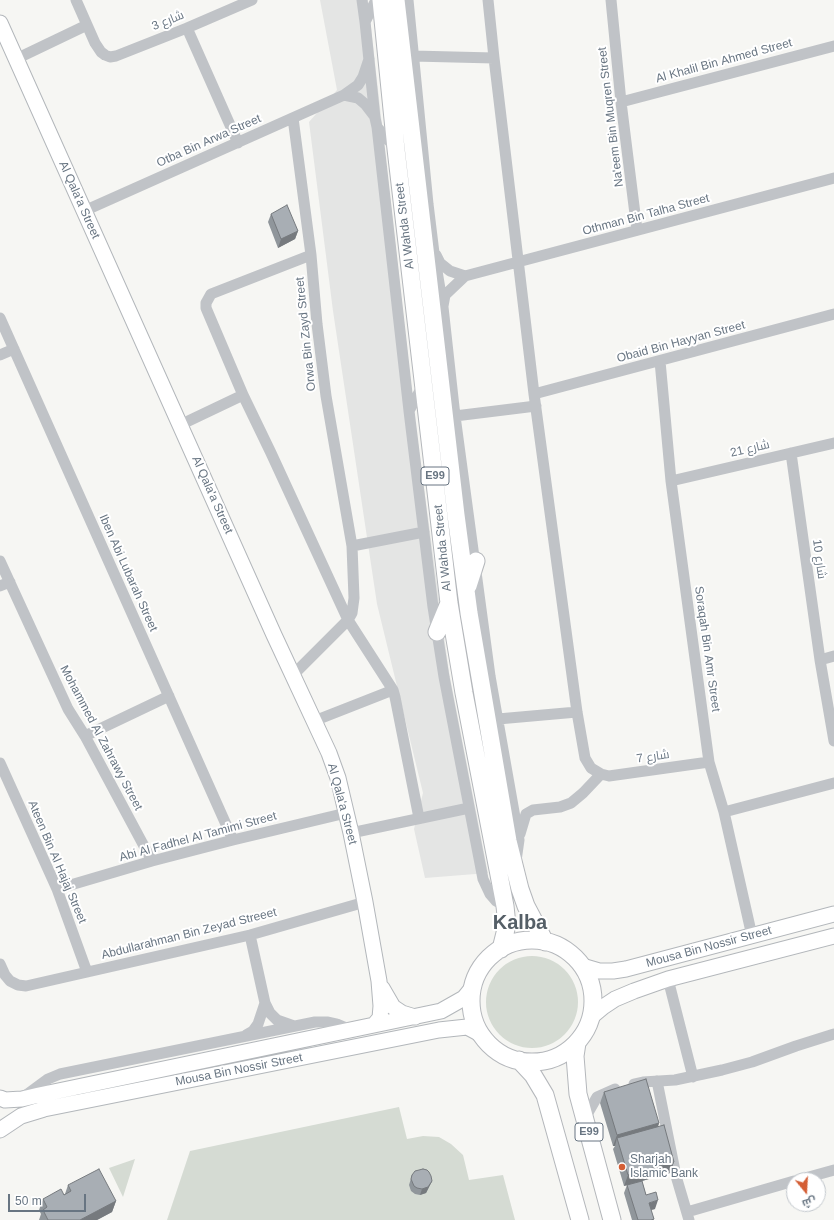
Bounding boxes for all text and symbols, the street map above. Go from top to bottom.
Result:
street label: شارع 3 [150,8,186,34]
street label: Al Khalil Bin Ahmed Street [654,36,794,86]
street label: Na'eem Bin Muqren Street [595,46,627,188]
street label: Otba Bin Arwa Street [155,111,263,171]
street label: Al Qala'a Street [55,159,103,241]
street label: Al Wahda Street [393,182,417,270]
street label: Othman Bin Talha Street [581,191,711,239]
street label: Orwa Bin Zayd Street [293,276,319,392]
street label: Obaid Bin Hayyan Street [615,318,747,366]
street label: شارع 21 [729,437,771,461]
street label: Al Qala'a Street [188,454,236,536]
road number: E99 [421,467,449,485]
street label: Al Wahda Street [431,504,455,592]
street label: Iben Abi Lubarah Street [96,512,160,634]
street label: شارع 10 [809,538,829,580]
street label: Soraqah Bin Amr Street [691,585,723,713]
street label: Mohammed Al Zahrawy Street [57,663,145,813]
street label: شارع 7 [636,748,670,766]
street label: Al Qala'a Street [324,762,360,846]
street label: Ateen Bin Al Hajaj Street [25,798,89,926]
street label: Abi Al Fadhel Al Tamimi Street [118,809,278,865]
street label: Abdullarahman Bin Zeyad Streeet [100,905,278,963]
district label: Kalba [493,911,547,935]
street label: Mousa Bin Nossir Street [645,923,773,971]
street label: Mousa Bin Nossir Street [174,1051,304,1089]
road number: E99 [575,1123,603,1141]
place label: Sharjah Islamic Bank [630,1153,698,1181]
marker: Sharjah Islamic Bank [617,1162,627,1172]
north arrow [786,1172,826,1212]
scale bar [10,1186,88,1212]
text: 50 m [15,1194,42,1208]
text: ش [801,1195,818,1210]

